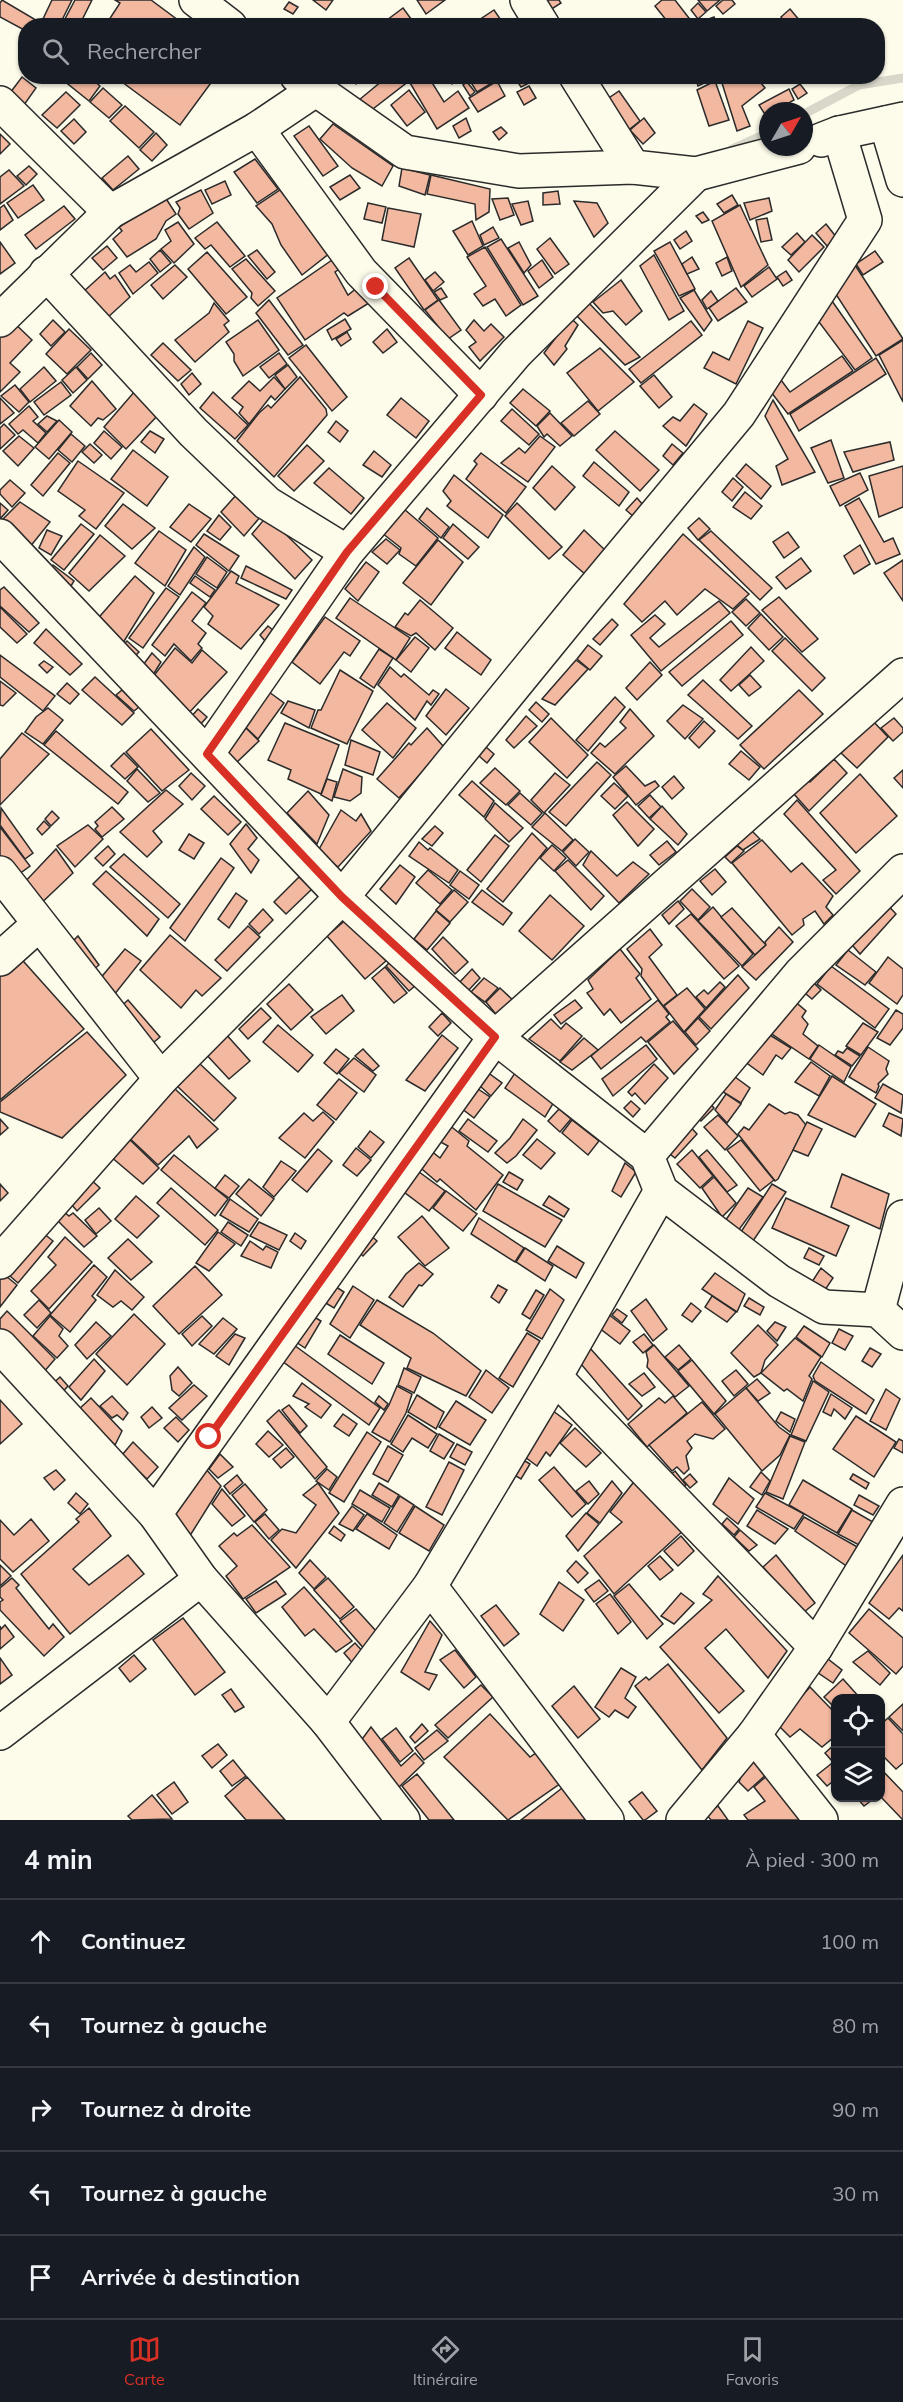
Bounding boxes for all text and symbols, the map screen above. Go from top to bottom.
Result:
search box [18,18,885,84]
icon: search [39,35,72,68]
text: Rechercher [87,37,201,65]
north arrow [759,102,813,156]
route end [362,273,388,299]
route start [195,1423,221,1449]
map controls [831,1694,885,1802]
button: locate [831,1694,885,1748]
button: layers [831,1748,885,1802]
text: 4 min [24,1843,93,1876]
text: À pied · 300 m [746,1847,879,1872]
icon: ahead [24,1925,57,1958]
text: Continuez [81,1927,186,1955]
text: 100 m [820,1929,879,1954]
icon: left [24,2009,57,2042]
text: Tournez à gauche [81,2011,267,2039]
text: 80 m [832,2013,879,2038]
icon: right [24,2093,57,2126]
text: Tournez à droite [81,2095,251,2123]
text: 90 m [832,2097,879,2122]
icon: left [24,2177,57,2210]
text: Tournez à gauche [81,2179,267,2207]
text: 30 m [832,2181,879,2206]
icon: arrive [24,2261,57,2294]
text: Arrivée à destination [81,2263,300,2291]
tab: Carte [124,2333,165,2389]
tab: Itinéraire [413,2333,478,2389]
tab: Favoris [726,2333,779,2389]

